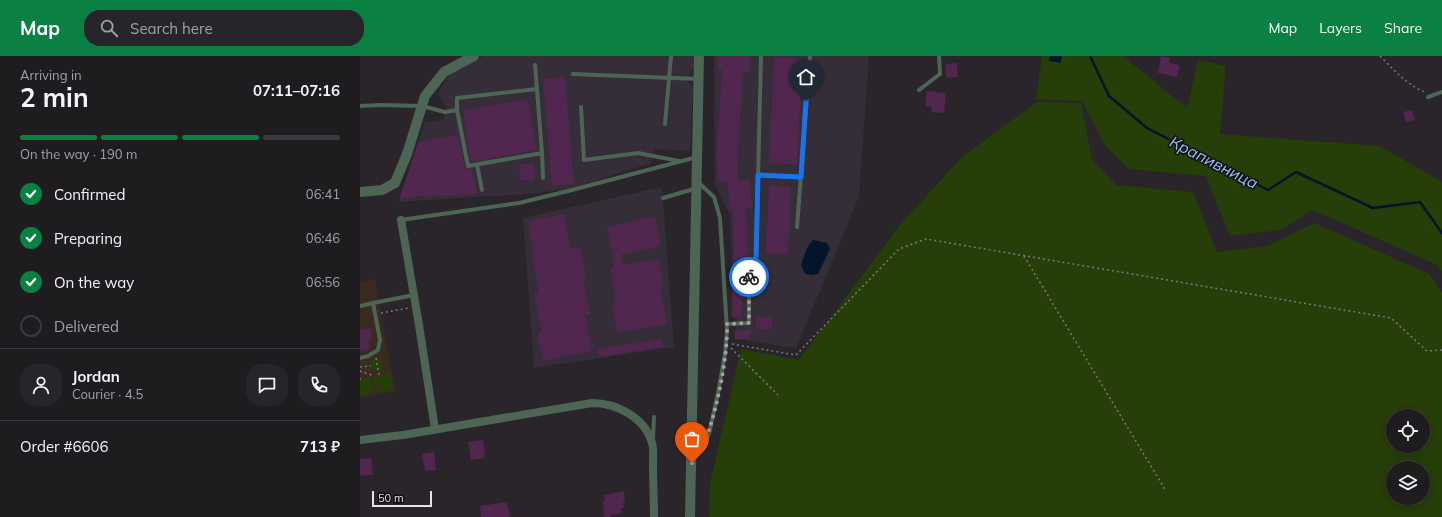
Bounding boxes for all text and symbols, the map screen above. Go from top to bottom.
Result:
search box [84,10,364,46]
text: Map [20,16,60,40]
icon: search [98,17,120,39]
text: Search here [130,19,213,38]
text: Map [1268,19,1297,37]
text: Layers [1319,19,1362,37]
text: Share [1384,19,1422,37]
pin [789,60,823,101]
icon: home [795,66,817,88]
text: Arriving in [20,67,82,83]
text: 2 min [20,81,89,114]
text: 07:11–07:16 [253,81,340,100]
water label: Крапивница [1166,131,1262,193]
text: On the way · 190 m [20,146,137,162]
icon: check [20,183,42,205]
text: Confirmed [54,185,125,204]
text: 06:41 [306,186,340,202]
icon: check [20,227,42,249]
text: Preparing [54,229,122,248]
text: 06:46 [306,230,340,246]
courier [729,257,769,297]
icon: bike [738,266,760,288]
icon: check [20,271,42,293]
text: On the way [54,273,134,292]
text: 06:56 [306,274,340,290]
text: Delivered [54,317,119,336]
button: person [20,364,62,406]
button: chat [246,364,288,406]
button: phone [298,364,340,406]
text: Jordan [72,367,120,386]
text: Courier · 4.5 [72,386,143,402]
map controls [1386,409,1430,505]
button: locate [1386,409,1430,453]
pin [675,422,709,463]
icon: bag [681,428,703,450]
text: Order #6606 [20,437,108,456]
text: 713 ₽ [300,437,340,456]
button: layers [1386,461,1430,505]
scale bar [372,489,432,508]
text: 50 m [378,491,404,505]

